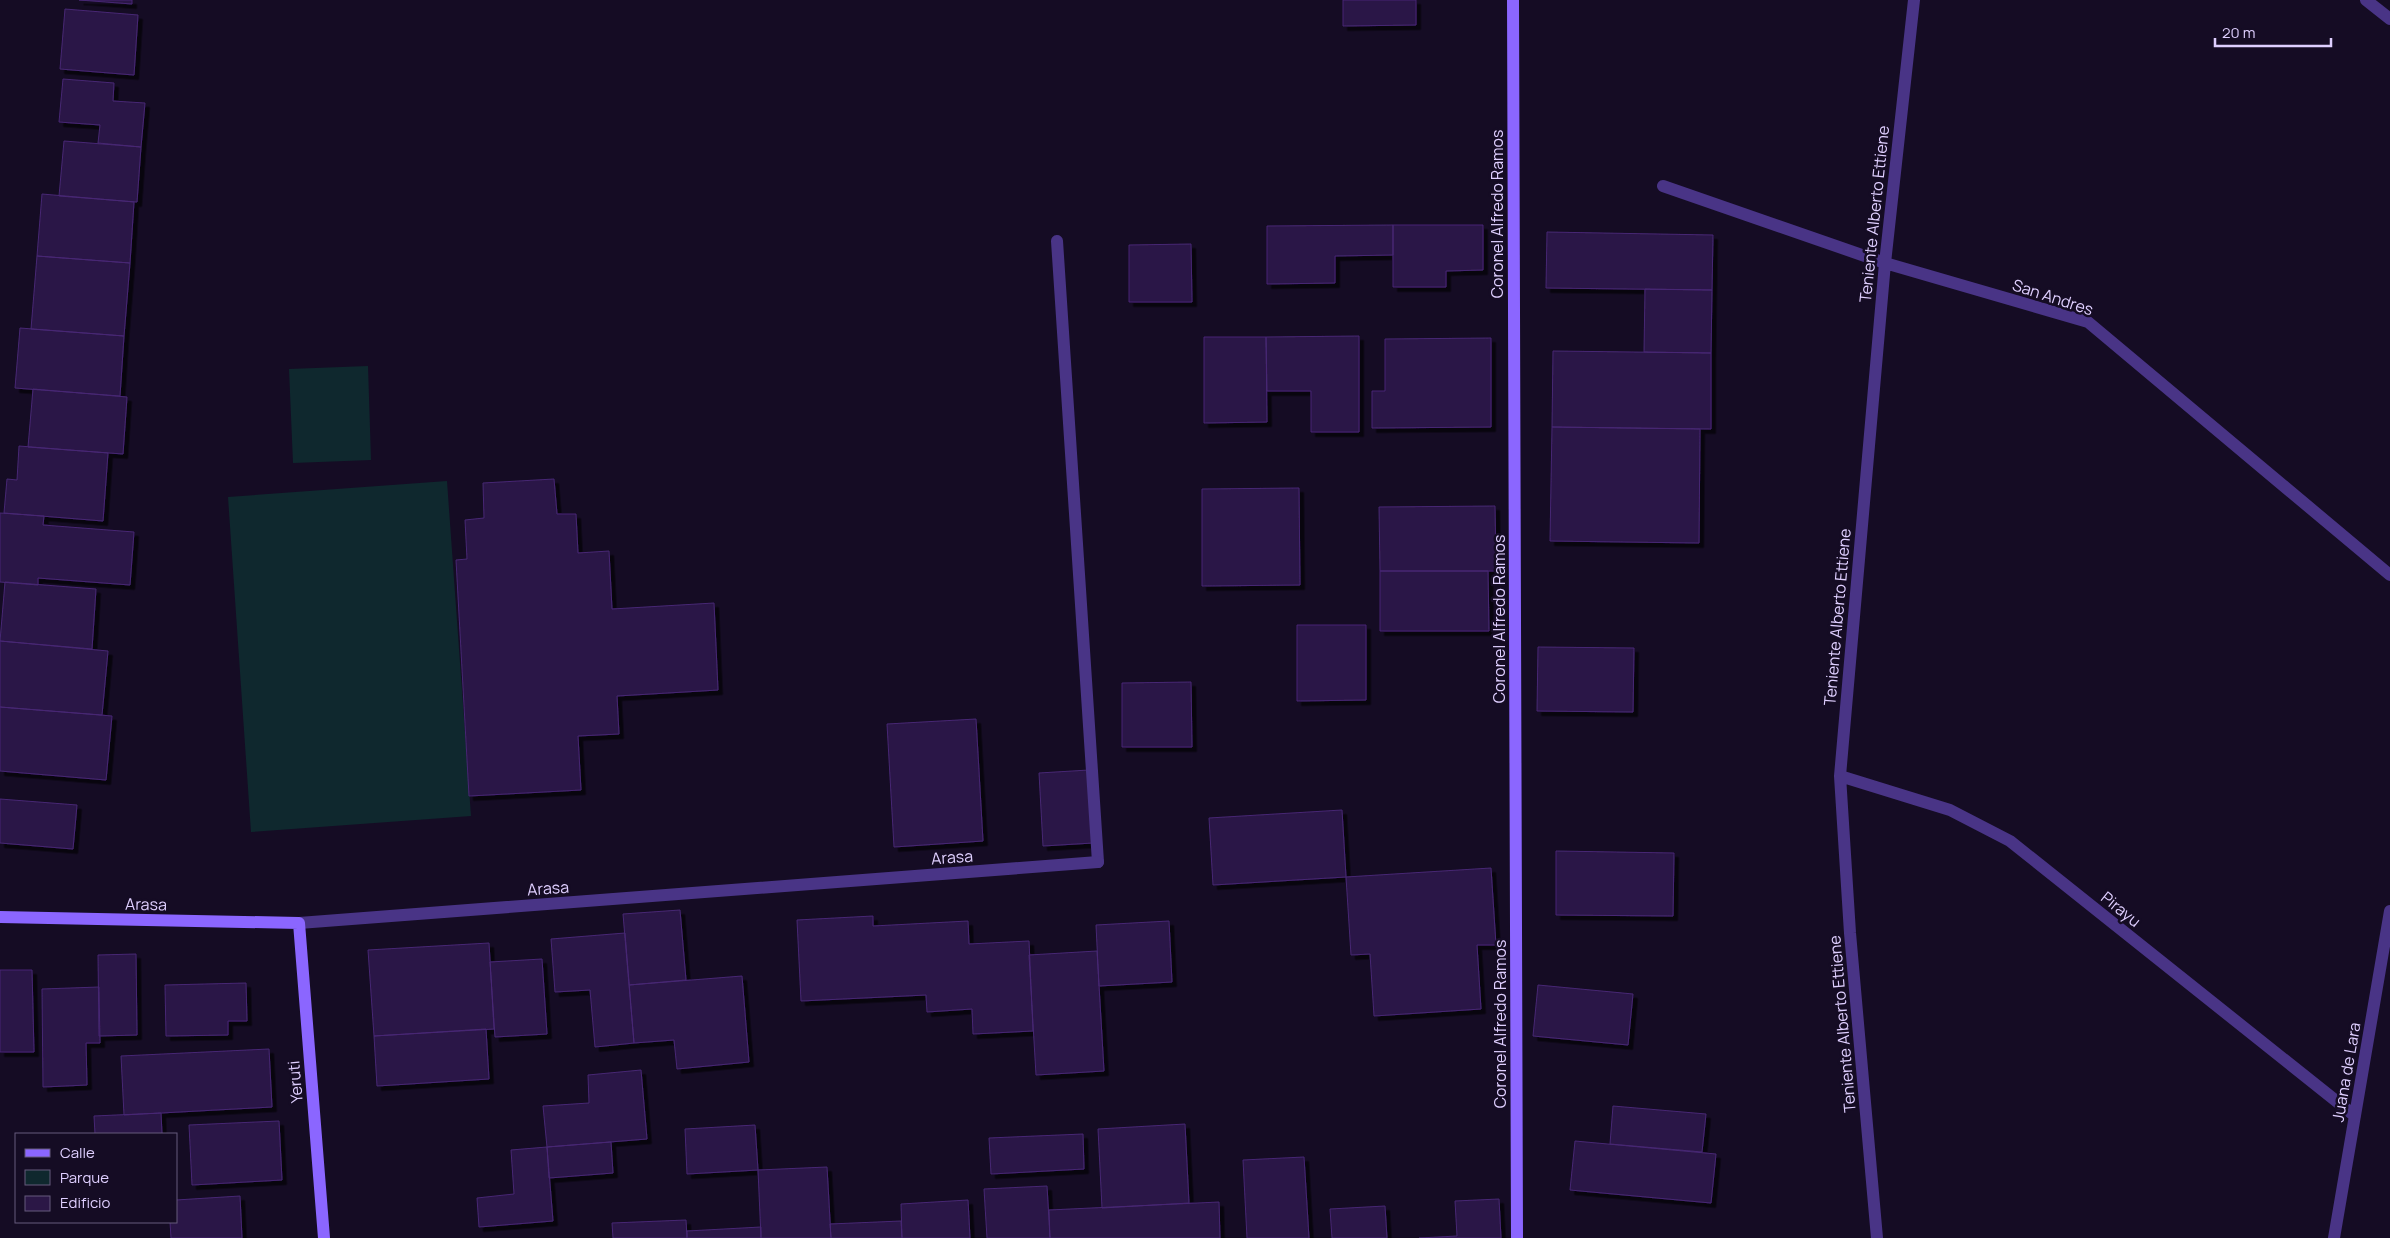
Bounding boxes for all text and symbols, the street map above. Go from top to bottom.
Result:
scale bar [2215,15,2331,47]
text: 20 m [2222,22,2255,43]
street label: Teniente Alberto Ettiene [1854,124,1894,304]
street label: Coronel Alfredo Ramos [1486,130,1508,298]
street label: San Andres [2010,274,2096,320]
street label: Teniente Alberto Ettiene [1818,528,1856,706]
street label: Coronel Alfredo Ramos [1488,535,1510,703]
street label: Arasa [930,845,974,869]
street label: Arasa [526,876,570,900]
street label: Pirayu [2097,886,2145,932]
street label: Arasa [125,893,167,915]
street label: Teniente Alberto Ettiene [1823,935,1861,1113]
street label: Coronel Alfredo Ramos [1489,940,1511,1108]
street label: Juana de Lara [2326,1020,2366,1124]
street label: Yeruti [282,1060,308,1104]
legend [15,1133,178,1223]
text: Calle [60,1142,95,1163]
text: Parque [60,1167,109,1188]
text: Edificio [60,1192,111,1213]

